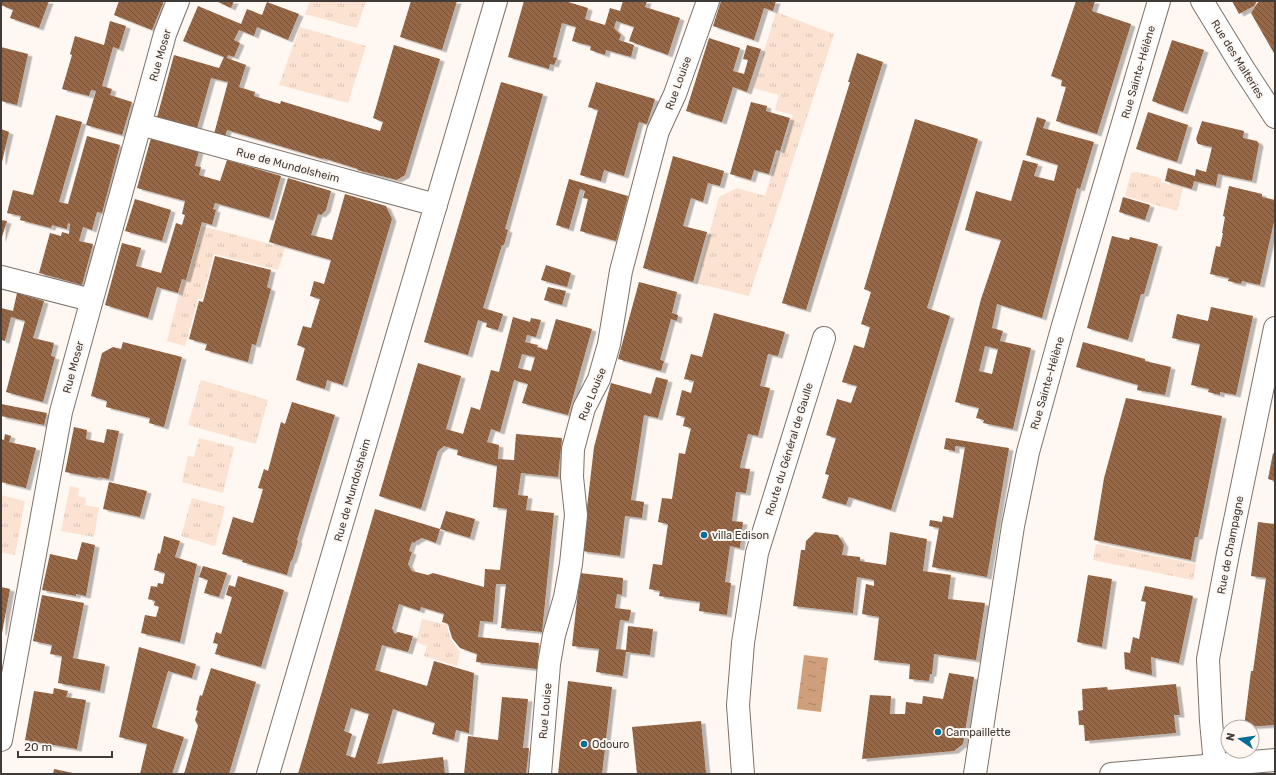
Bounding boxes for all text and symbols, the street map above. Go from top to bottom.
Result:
street label: Rue des Malteries [1208,18,1267,101]
street label: Rue Sainte-Hélène [1119,24,1158,120]
street label: Rue Moser [147,27,174,83]
street label: Rue Louise [663,55,694,112]
street label: Rue de Mundolsheim [235,145,341,186]
street label: Rue Sainte-Hélène [1028,335,1067,431]
street label: Rue Moser [60,339,87,395]
street label: Rue Louise [576,366,609,423]
street label: Route du Général de Gaulle [763,381,816,517]
street label: Rue de Mundolsheim [332,437,373,543]
street label: Rue de Champagne [1215,495,1246,595]
place label: villa Edison [712,529,769,542]
marker: villa Edison [699,530,709,540]
street label: Rue Louise [537,683,554,740]
north arrow [1220,719,1260,759]
place label: Campaillette [946,726,1011,739]
marker: Campaillette [933,727,943,737]
text: N [1224,731,1238,742]
scale bar [18,733,112,759]
place label: Odouro [592,738,629,751]
marker: Odouro [579,739,589,749]
text: 20 m [24,740,52,754]

